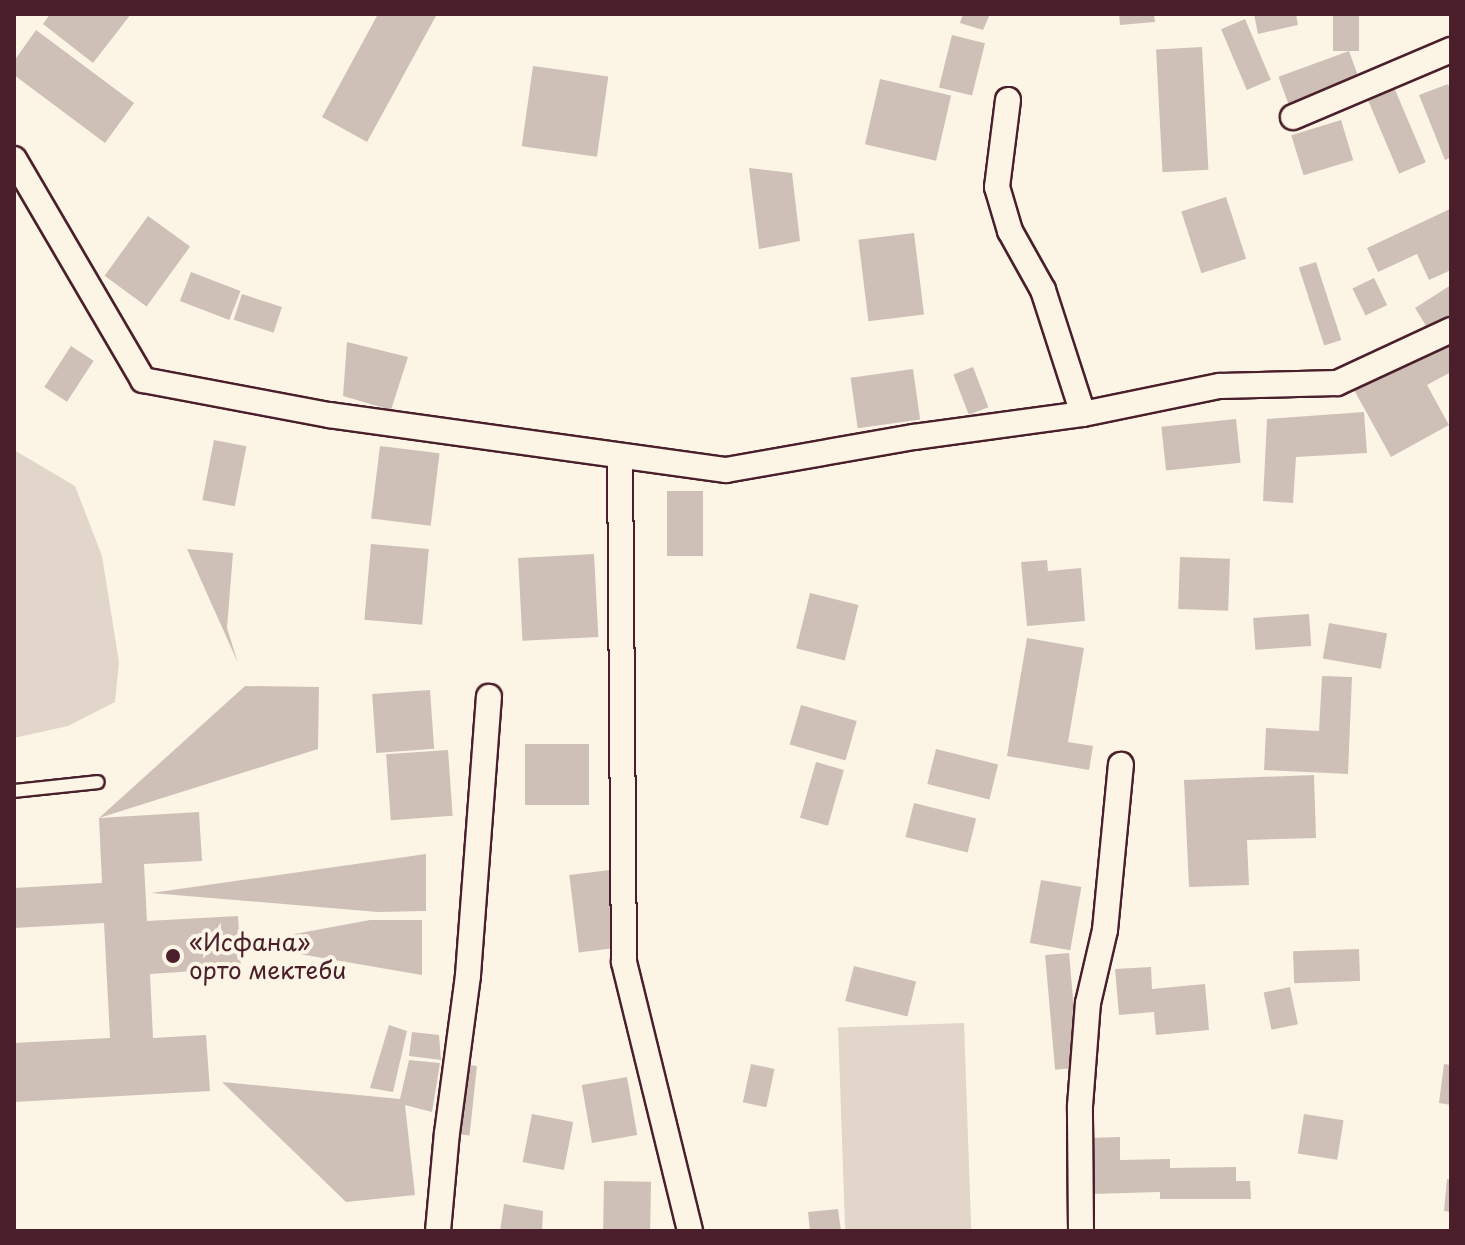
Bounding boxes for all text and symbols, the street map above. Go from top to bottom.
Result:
place label: «Исфана» орто мектеби [189,928,347,984]
marker: «Исфана» орто мектеби [164,947,182,965]

